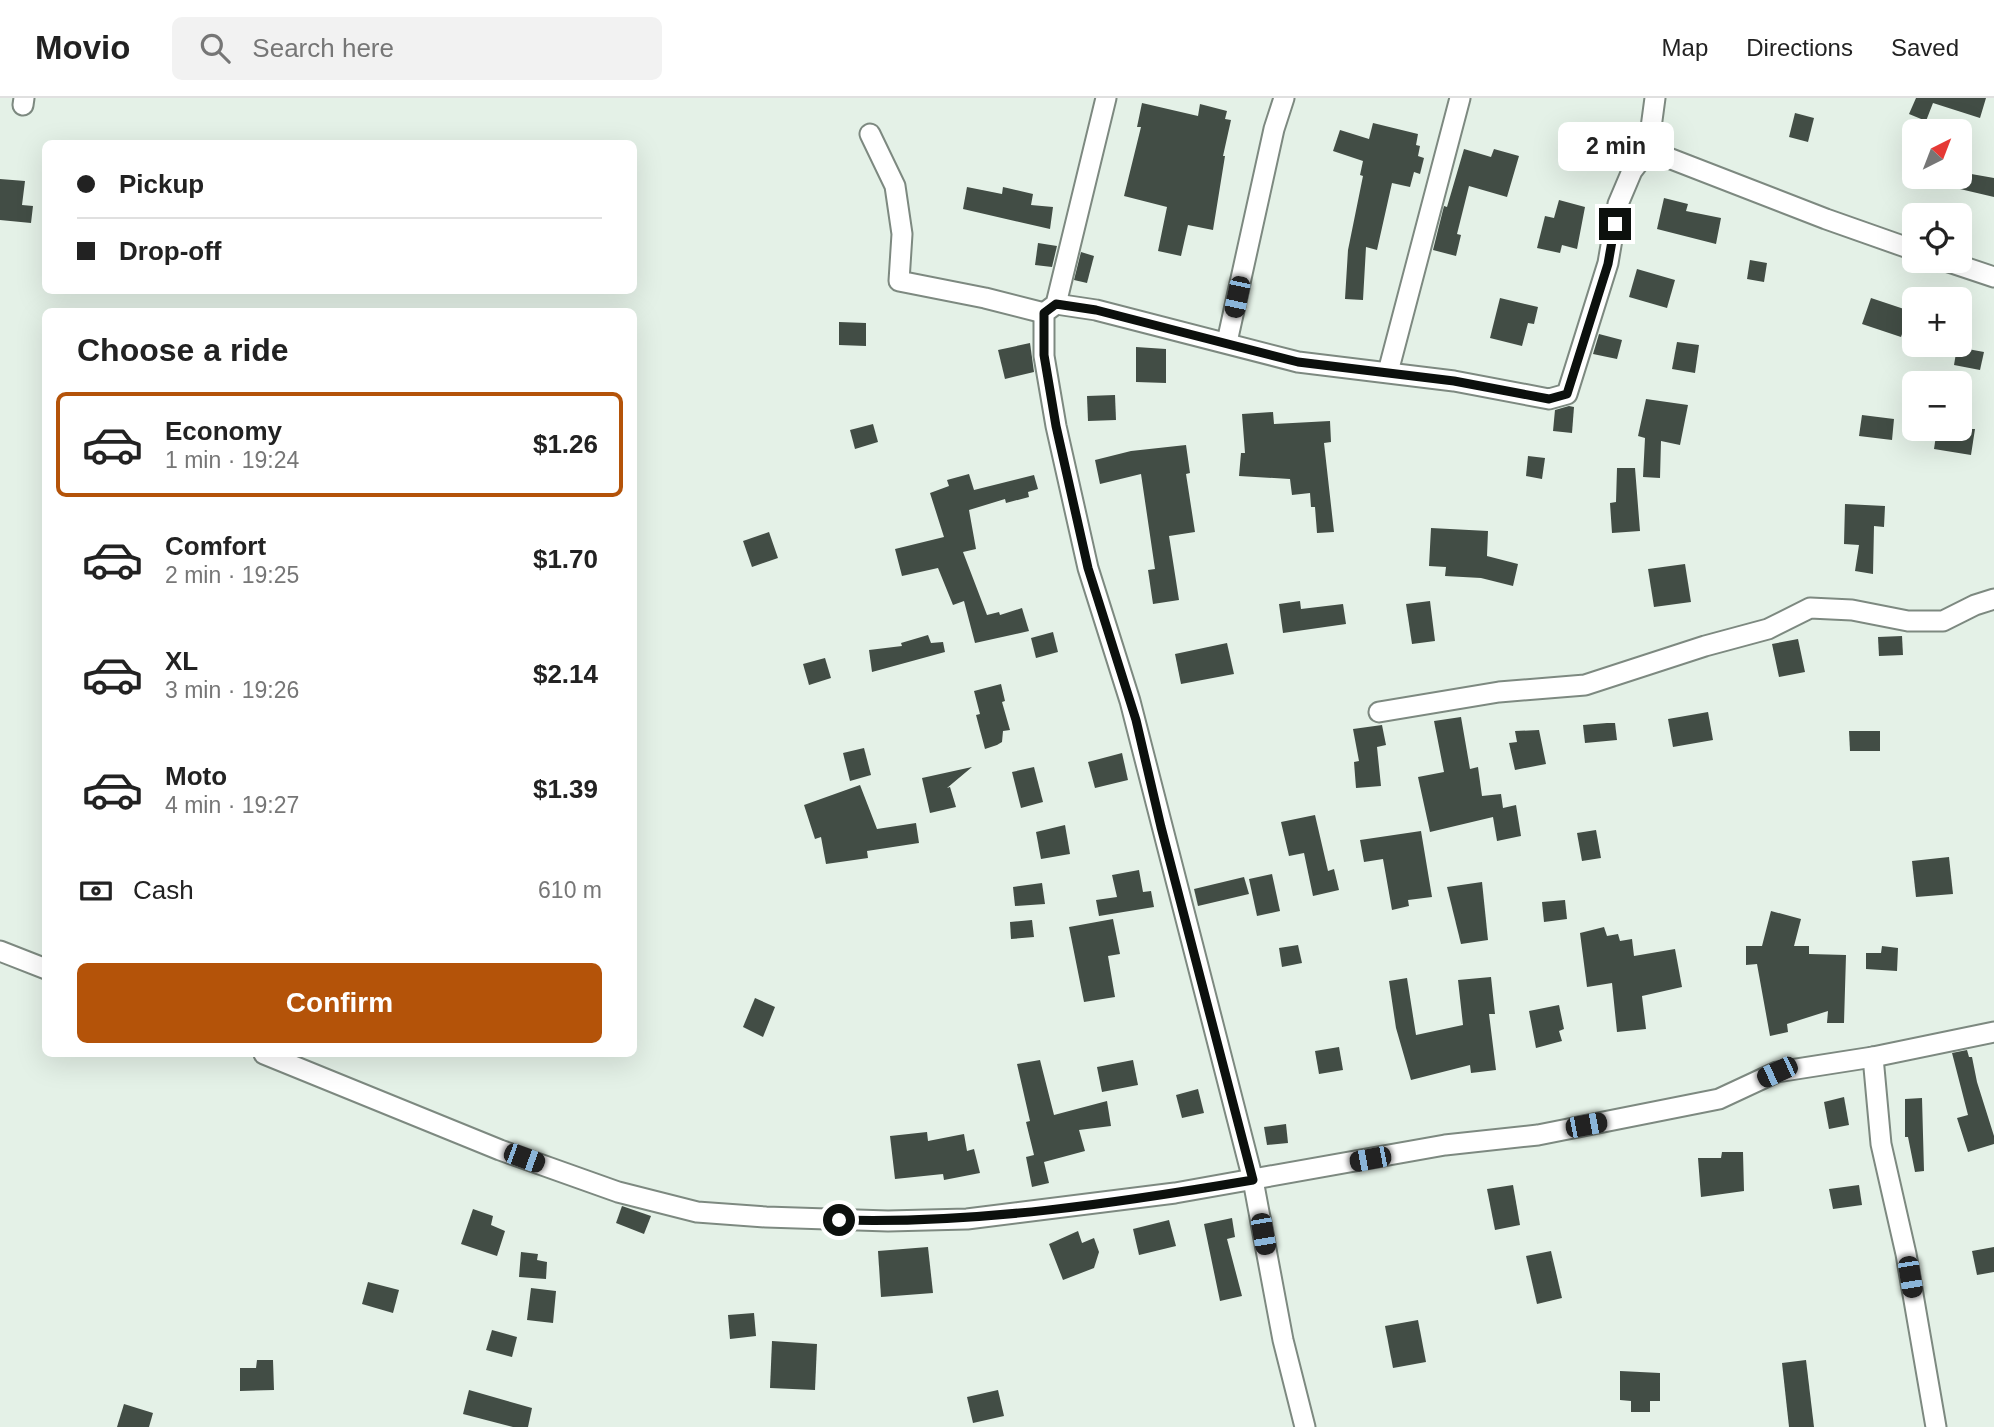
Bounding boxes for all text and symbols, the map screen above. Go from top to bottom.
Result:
search box [172,17,662,80]
text: Movio [35,29,130,66]
icon: search [196,29,234,67]
text: Search here [252,33,394,63]
text: Map [1662,34,1708,61]
text: Directions [1746,34,1853,61]
text: Saved [1891,34,1959,61]
north arrow [1902,119,1972,189]
map controls [1902,119,1972,441]
callout: 2 min [1557,122,1673,172]
text: 2 min [1586,133,1646,159]
text: Pickup [119,169,204,199]
button: locate [1902,203,1972,273]
route end [1599,208,1631,240]
text: Drop-off [119,236,222,266]
car [1223,274,1252,320]
button: + [1902,287,1972,357]
text: Choose a ride [77,332,289,368]
button: − [1902,371,1972,441]
icon: car [81,413,144,476]
text: Economy [165,416,282,446]
text: $1.26 [533,429,598,459]
text: 1 min · 19:24 [165,447,299,473]
icon: car [81,528,144,591]
text: Comfort [165,531,266,561]
text: $1.70 [533,544,598,574]
text: 2 min · 19:25 [165,562,299,588]
icon: car [81,643,144,706]
text: XL [165,646,198,676]
text: $2.14 [533,659,598,689]
text: 3 min · 19:26 [165,677,299,703]
icon: car [81,758,144,821]
text: Moto [165,761,227,791]
text: $1.39 [533,774,598,804]
text: 4 min · 19:27 [165,792,299,818]
icon: cash [77,872,115,910]
text: Cash [133,875,194,905]
text: 610 m [538,877,602,903]
button: Confirm [77,963,602,1043]
car [1754,1054,1801,1090]
car [1564,1111,1609,1139]
car [501,1141,548,1175]
car [1348,1145,1393,1173]
route start [823,1204,855,1236]
car [1250,1211,1277,1257]
car [1897,1255,1924,1299]

